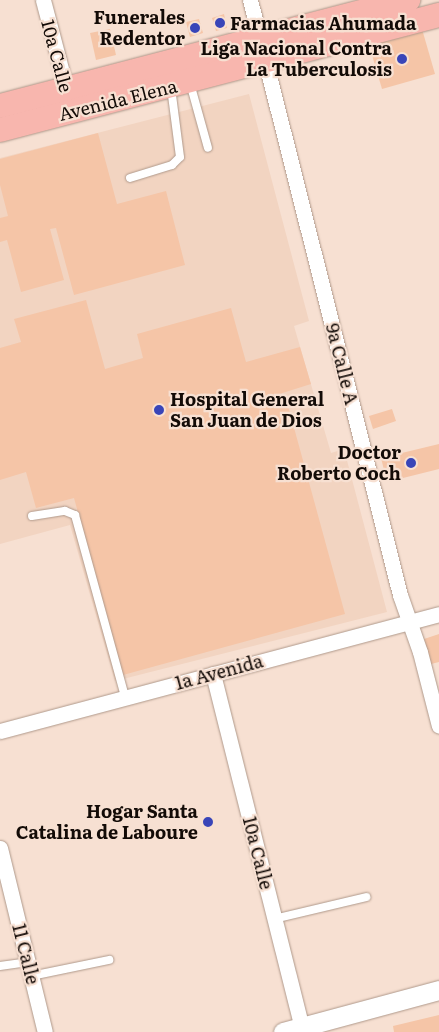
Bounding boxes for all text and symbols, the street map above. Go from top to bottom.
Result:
place label: Funerales Redentor [94,7,185,50]
place label: Farmacias Ahumada [230,12,417,34]
street label: 10a Calle [37,17,77,95]
marker: Farmacias Ahumada [214,17,226,29]
marker: Funerales Redentor [189,22,201,34]
place label: Liga Nacional Contra La Tuberculosis [200,38,392,80]
marker: Liga Nacional Contra La Tuberculosis [396,53,408,65]
street label: Avenida Elena [57,75,179,125]
street label: 9a Calle A [321,321,363,407]
place label: Hospital General San Juan de Dios [170,389,324,432]
marker: Hospital General San Juan de Dios [152,403,166,417]
place label: Doctor Roberto Coch [277,442,401,484]
marker: Doctor Roberto Coch [405,457,417,469]
street label: 1a Avenida [173,650,265,694]
place label: Hogar Santa Catalina de Laboure [16,801,198,844]
street label: 10a Calle [239,814,277,892]
marker: Hogar Santa Catalina de Laboure [202,816,214,828]
street label: 11 Calle [8,922,44,986]

